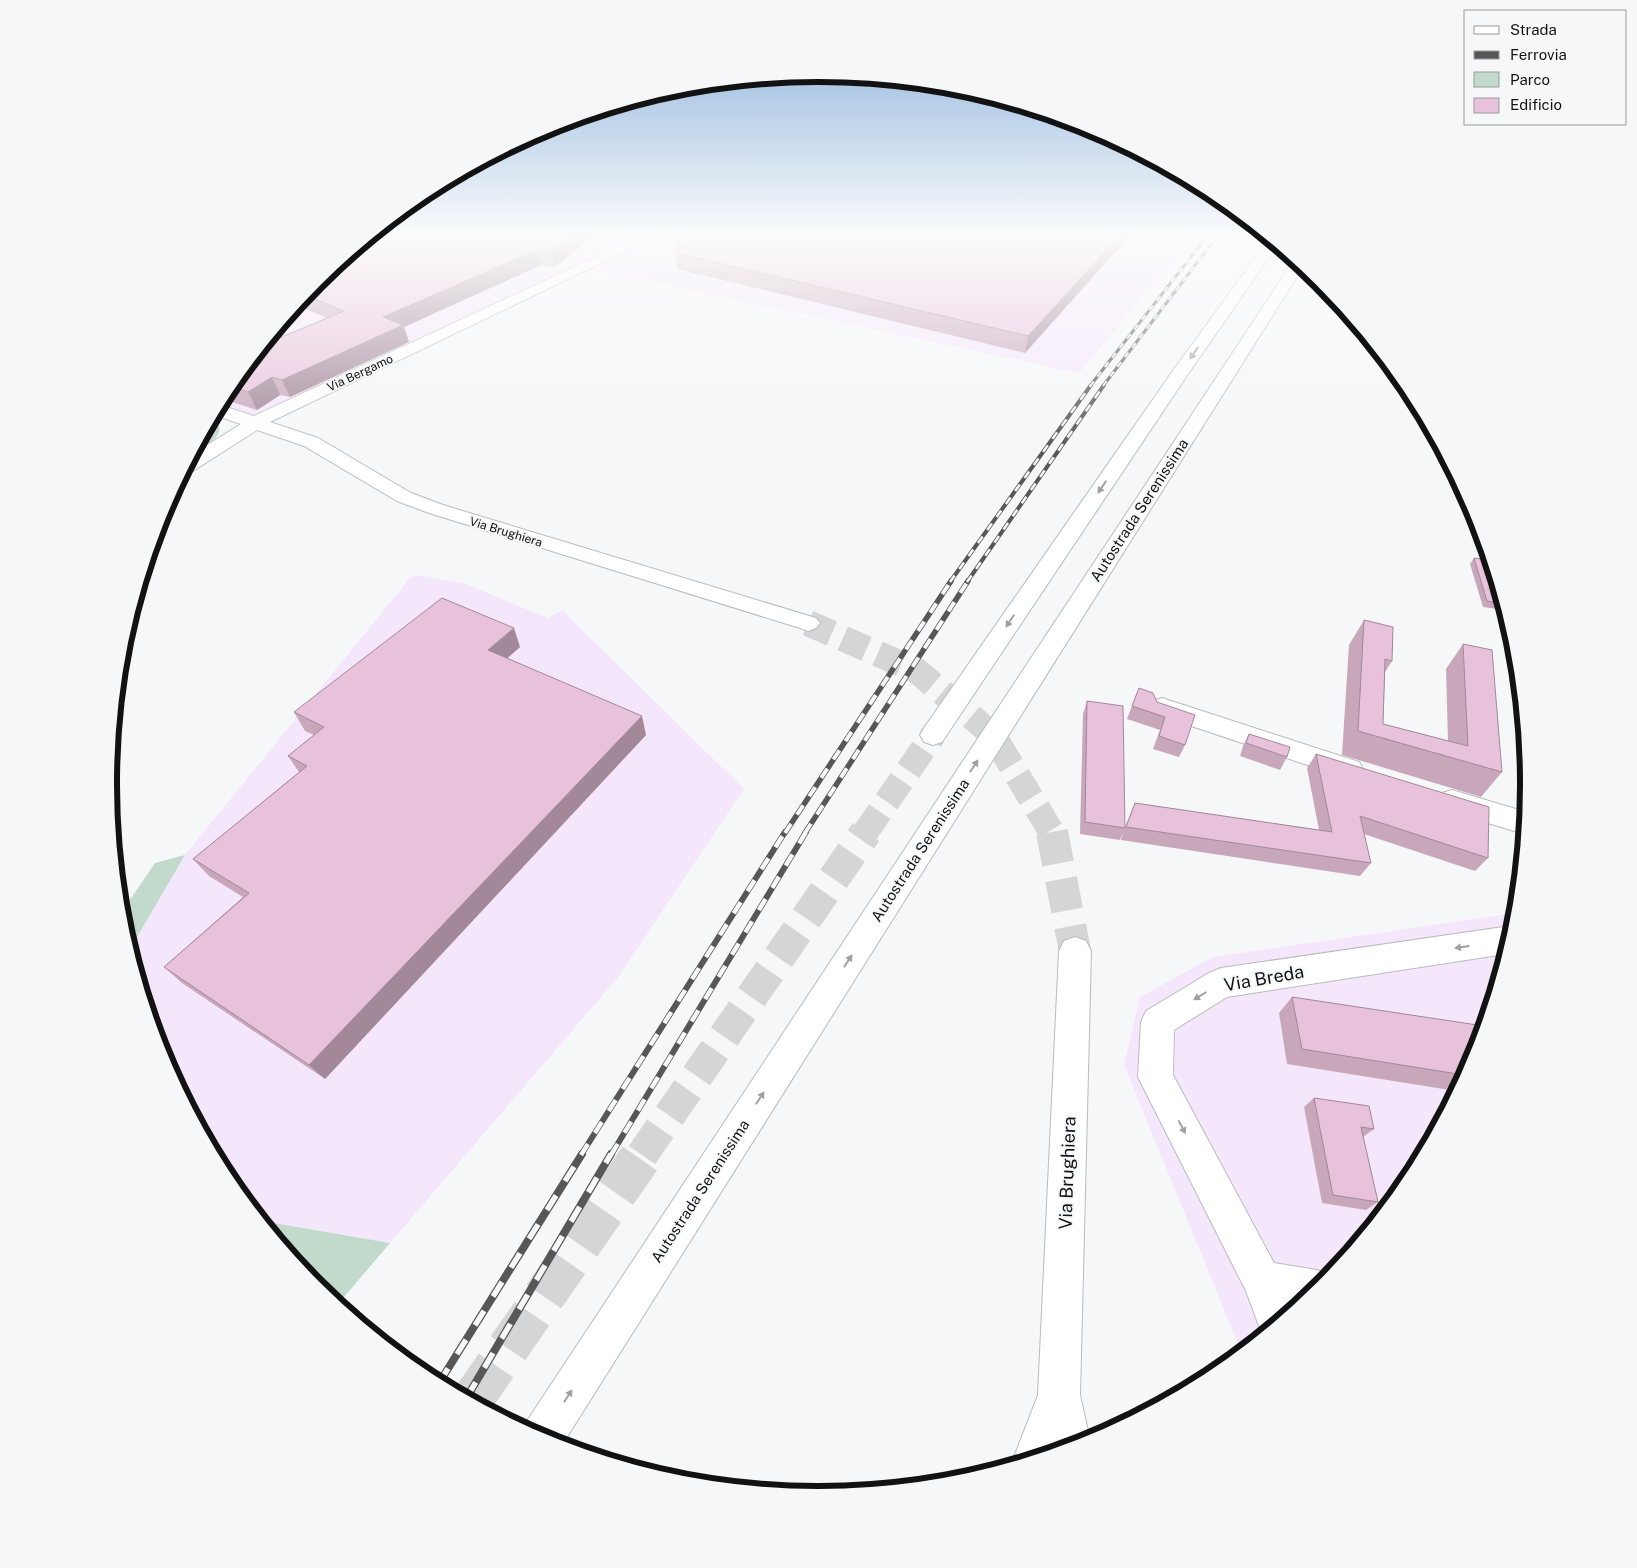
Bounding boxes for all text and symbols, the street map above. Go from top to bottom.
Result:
legend [1464,10,1627,125]
text: Strada [1510,21,1557,38]
text: Ferrovia [1510,46,1567,63]
text: Parco [1510,71,1550,88]
text: Edificio [1510,96,1562,113]
one-way arrow [1189,347,1199,360]
street label: Via Bergamo [325,352,395,394]
street label: Autostrada Serenissima [1086,435,1192,585]
one-way arrow [1097,481,1107,494]
street label: Via Brughiera [468,514,544,550]
one-way arrow [1005,615,1015,628]
one-way arrow [969,759,979,773]
street label: Autostrada Serenissima [867,775,973,925]
one-way arrow [1453,944,1469,952]
one-way arrow [843,955,853,968]
street label: Via Breda [1222,961,1306,995]
one-way arrow [1194,991,1207,1000]
one-way arrow [755,1091,765,1105]
street label: Autostrada Serenissima [647,1116,753,1266]
street label: Via Brughiera [1055,1116,1079,1230]
one-way arrow [1178,1120,1186,1135]
one-way arrow [563,1390,572,1403]

